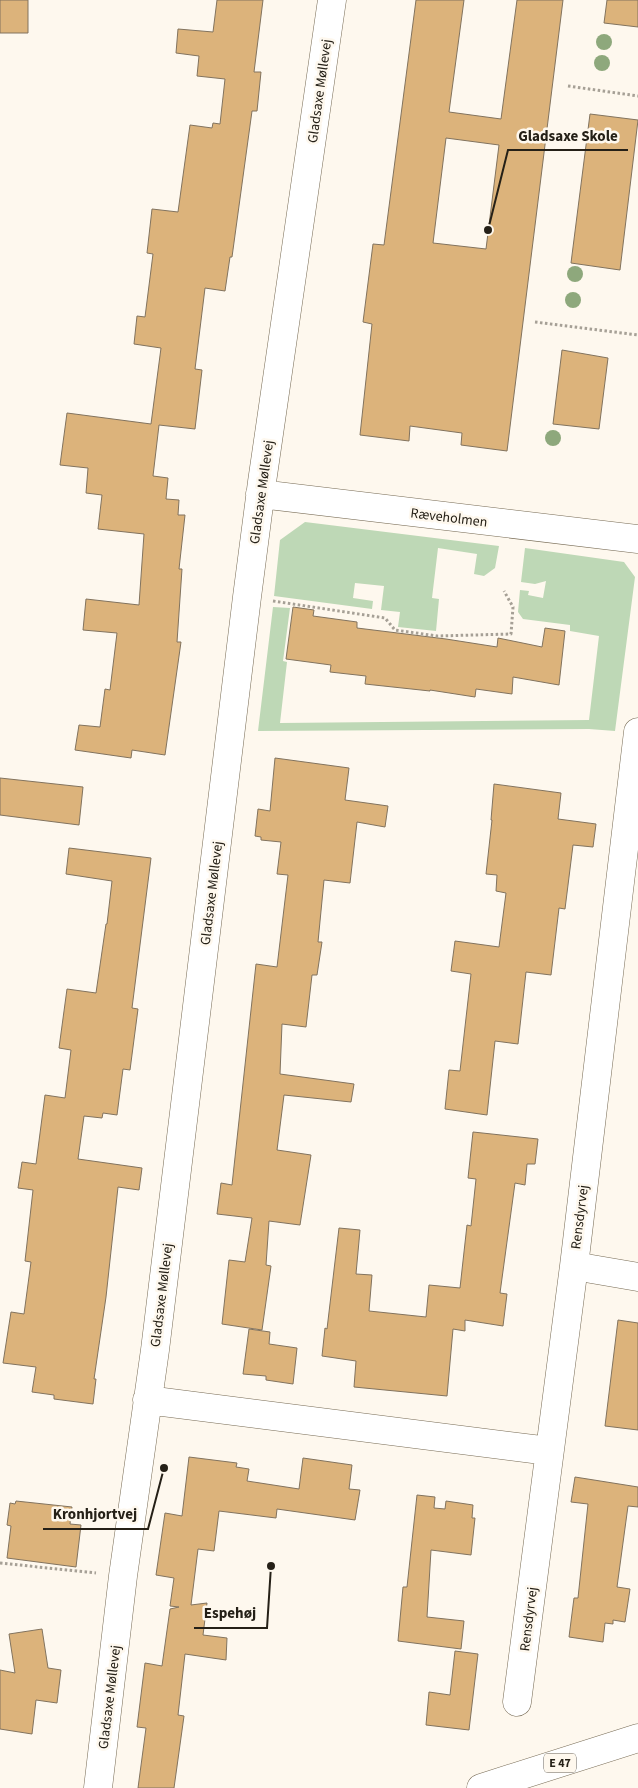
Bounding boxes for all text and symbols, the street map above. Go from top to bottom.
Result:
street label: Gladsaxe Møllevej [303,38,337,144]
callout: Gladsaxe Skole [508,120,628,150]
text: Gladsaxe Skole [518,126,618,147]
street label: Gladsaxe Møllevej [245,439,279,545]
street label: Ræveholmen [409,503,488,533]
street label: Gladsaxe Møllevej [196,840,228,946]
street label: Rensdyrvej [566,1184,594,1250]
street label: Gladsaxe Møllevej [146,1242,178,1348]
callout: Kronhjortvej [43,1499,148,1529]
text: Kronhjortvej [53,1504,137,1525]
street label: Rensdyrvej [515,1586,543,1652]
callout: Espehøj [194,1598,267,1628]
text: Espehøj [204,1603,256,1624]
street label: Gladsaxe Møllevej [94,1644,126,1750]
road number: E 47 [544,1754,576,1772]

